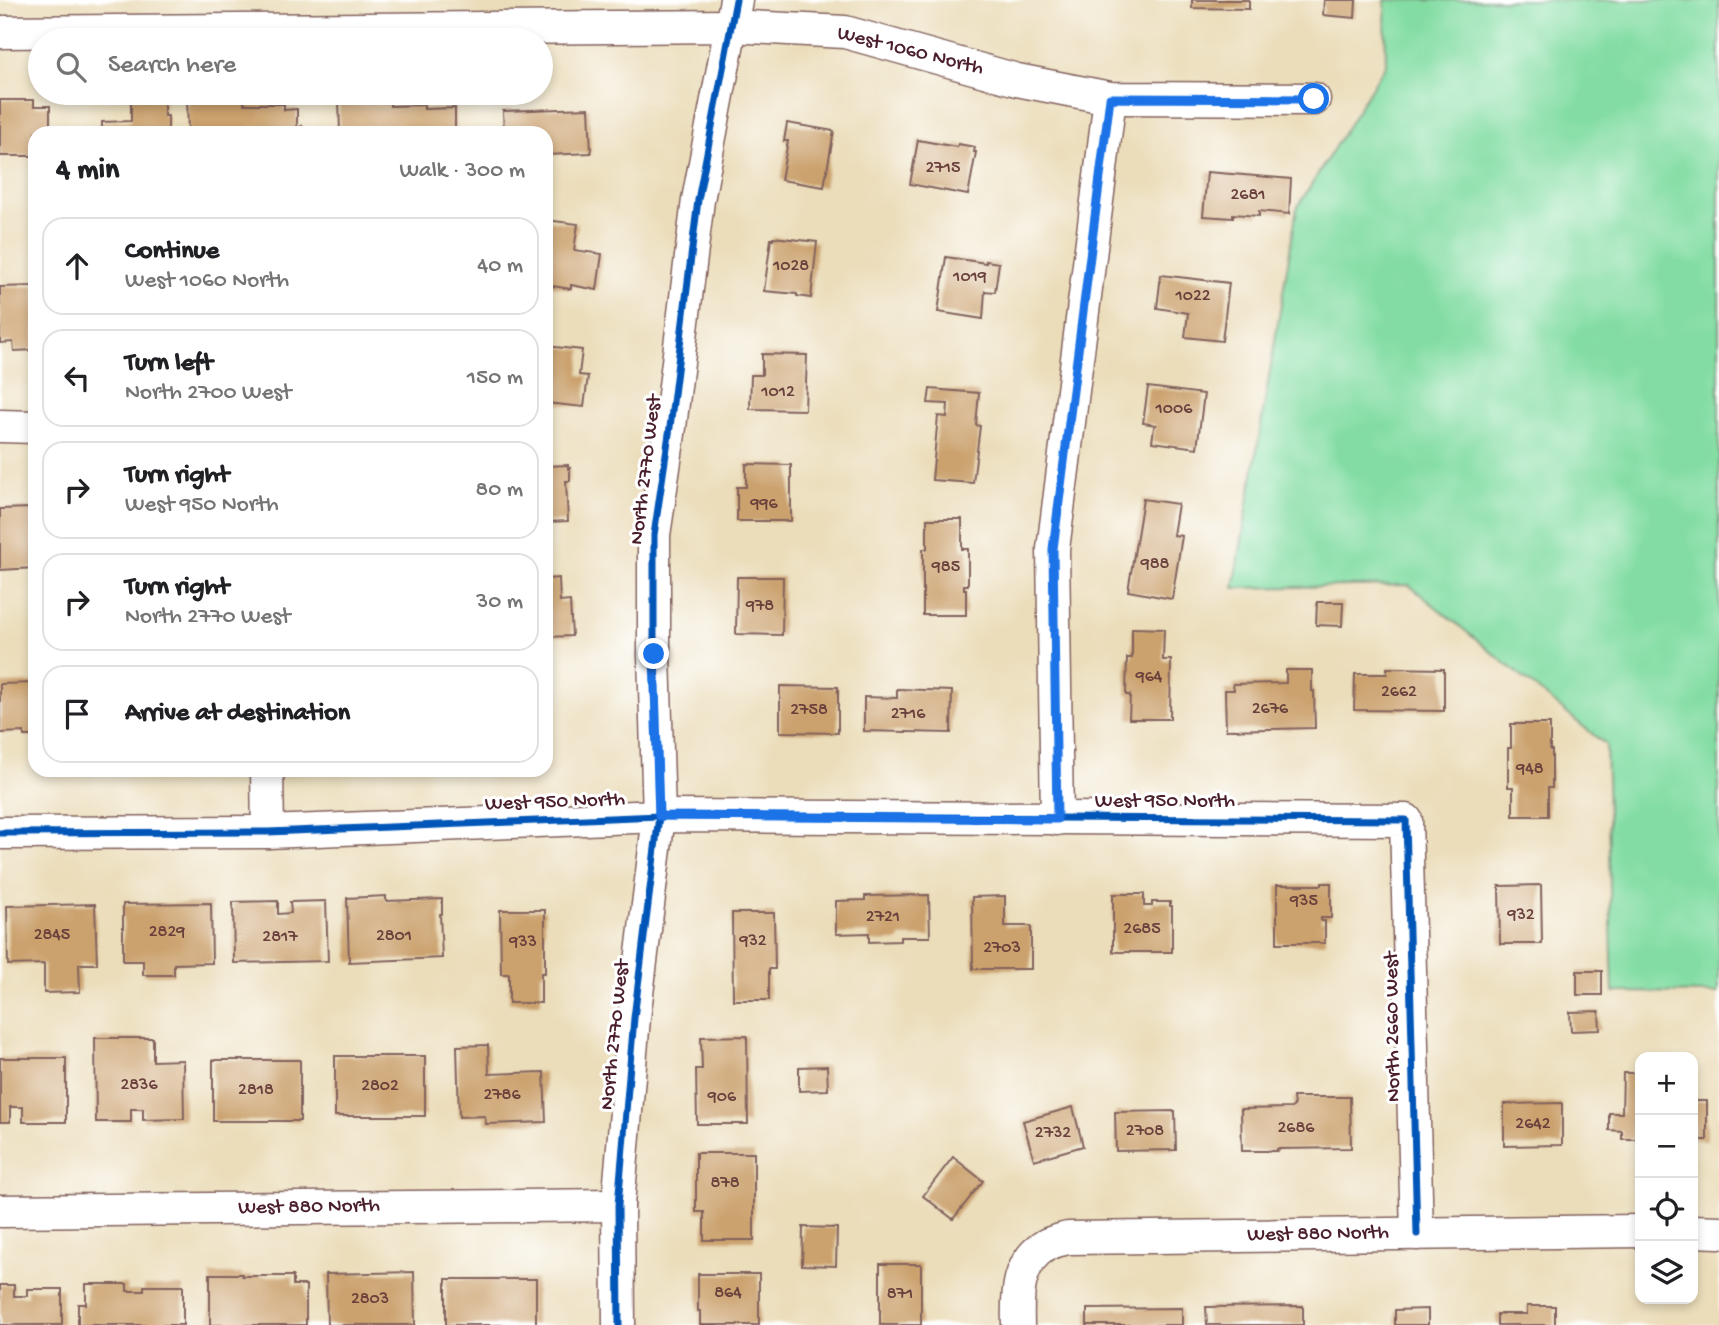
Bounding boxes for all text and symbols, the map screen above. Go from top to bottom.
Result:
street label: West 1060 North [834,22,986,82]
search box [28,28,553,105]
icon: search [52,48,90,86]
text: Search here [108,51,236,82]
route start [1298,83,1329,114]
text: 4 min [56,154,119,189]
text: Walk · 300 m [399,158,525,185]
house number: 2715 [926,158,960,179]
house number: 2681 [1230,185,1266,206]
text: Continue [125,237,219,268]
icon: ahead [58,247,96,285]
text: 40 m [477,253,523,280]
house number: 1028 [772,256,809,277]
house number: 1019 [952,267,987,288]
text: West 1060 North [125,268,289,295]
house number: 1022 [1174,286,1211,307]
text: Turn left [125,349,213,380]
icon: left [58,359,96,397]
text: 150 m [467,365,523,392]
text: North 2700 West [125,380,291,407]
house number: 1012 [760,382,795,403]
street label: North 2770 West [625,391,669,546]
house number: 1006 [1155,399,1193,420]
text: Turn right [125,461,229,492]
icon: right [58,471,96,509]
text: 80 m [476,477,523,504]
text: West 950 North [125,492,279,519]
house number: 996 [749,494,778,515]
house number: 988 [1140,554,1170,575]
house number: 985 [931,557,960,578]
text: Turn right [125,573,229,604]
icon: right [58,583,96,621]
text: 30 m [476,589,523,616]
house number: 978 [745,596,774,617]
text: North 2770 West [125,604,290,631]
route end [638,638,669,669]
house number: 964 [1135,667,1163,688]
house number: 2662 [1381,682,1417,703]
icon: arrive [58,695,96,733]
text: Arrive at destination [125,699,350,730]
house number: 2676 [1252,699,1289,720]
house number: 2758 [790,700,828,721]
house number: 2716 [891,704,926,725]
house number: 948 [1515,759,1544,780]
street label: West 950 North [484,788,626,818]
street label: West 950 North [1095,790,1235,815]
house number: 935 [1289,891,1318,912]
house number: 932 [1506,905,1535,926]
house number: 2721 [866,907,900,928]
house number: 2685 [1123,919,1161,940]
house number: 2829 [149,922,185,943]
house number: 2845 [34,925,70,946]
house number: 2801 [376,926,412,947]
house number: 2817 [262,927,298,948]
house number: 932 [738,931,767,952]
house number: 933 [508,932,537,953]
house number: 2703 [983,938,1021,959]
street label: North 2660 West [1380,949,1408,1102]
street label: North 2770 West [596,956,637,1111]
map controls [1635,1052,1698,1304]
button: + [1635,1052,1698,1115]
house number: 2836 [120,1075,158,1096]
house number: 2802 [361,1076,399,1097]
house number: 2818 [238,1080,274,1101]
house number: 2786 [483,1085,521,1106]
house number: 906 [707,1087,737,1108]
house number: 2642 [1515,1114,1551,1135]
button: − [1635,1115,1698,1178]
house number: 2686 [1278,1118,1315,1139]
house number: 2708 [1126,1121,1164,1142]
house number: 2732 [1035,1123,1071,1144]
house number: 878 [710,1173,740,1194]
button: locate [1635,1178,1698,1241]
street label: West 880 North [238,1194,380,1222]
street label: West 880 North [1247,1221,1389,1249]
button: layers [1635,1241,1698,1304]
house number: 864 [714,1283,742,1304]
house number: 871 [887,1284,913,1305]
house number: 2803 [351,1289,389,1310]

